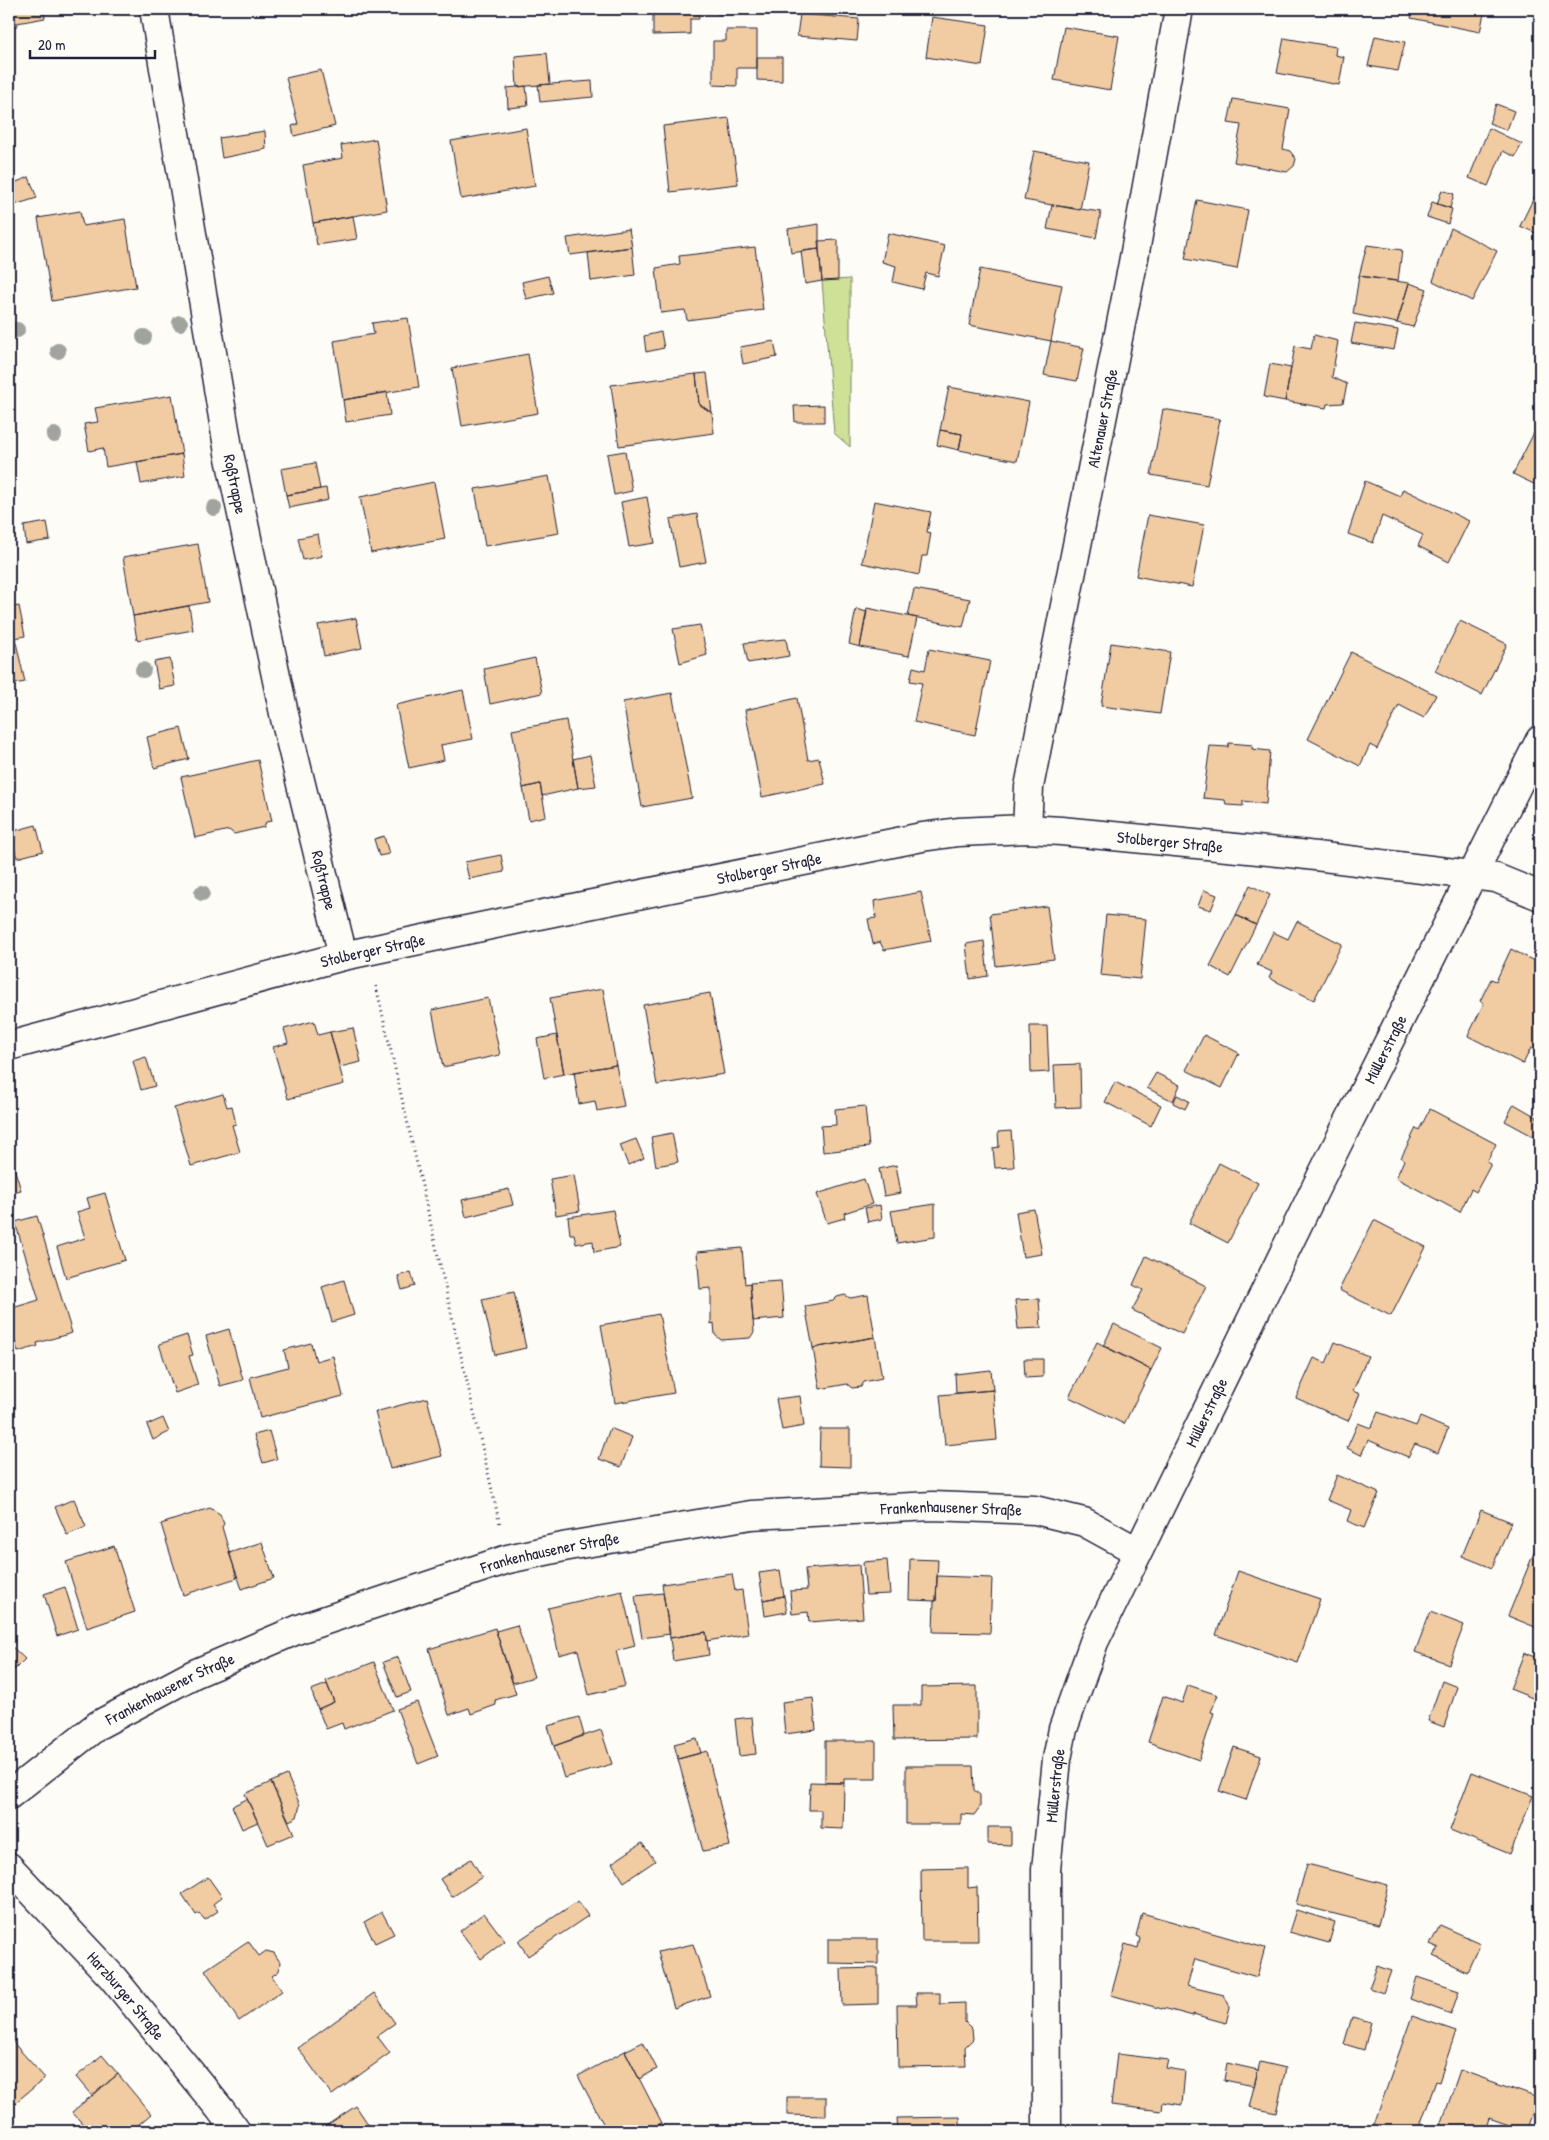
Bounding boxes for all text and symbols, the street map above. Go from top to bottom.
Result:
scale bar [30,28,155,60]
text: 20 m [38,34,65,55]
street label: Altenauer Straße [1082,366,1123,470]
street label: Roßtrappe [219,452,253,516]
street label: Stolberger Straße [1116,825,1225,858]
street label: Stolberger Straße [715,847,824,889]
street label: Roßtrappe [307,848,342,913]
street label: Stolberger Straße [318,928,427,973]
street label: Müllerstraße [1359,1010,1412,1087]
street label: Müllerstraße [1180,1374,1233,1451]
street label: Frankenhausener Straße [879,1495,1023,1521]
street label: Frankenhausener Straße [477,1526,622,1579]
street label: Frankenhausener Straße [101,1647,238,1730]
street label: Müllerstraße [1040,1746,1070,1824]
street label: Harzburger Straße [83,1946,170,2045]

